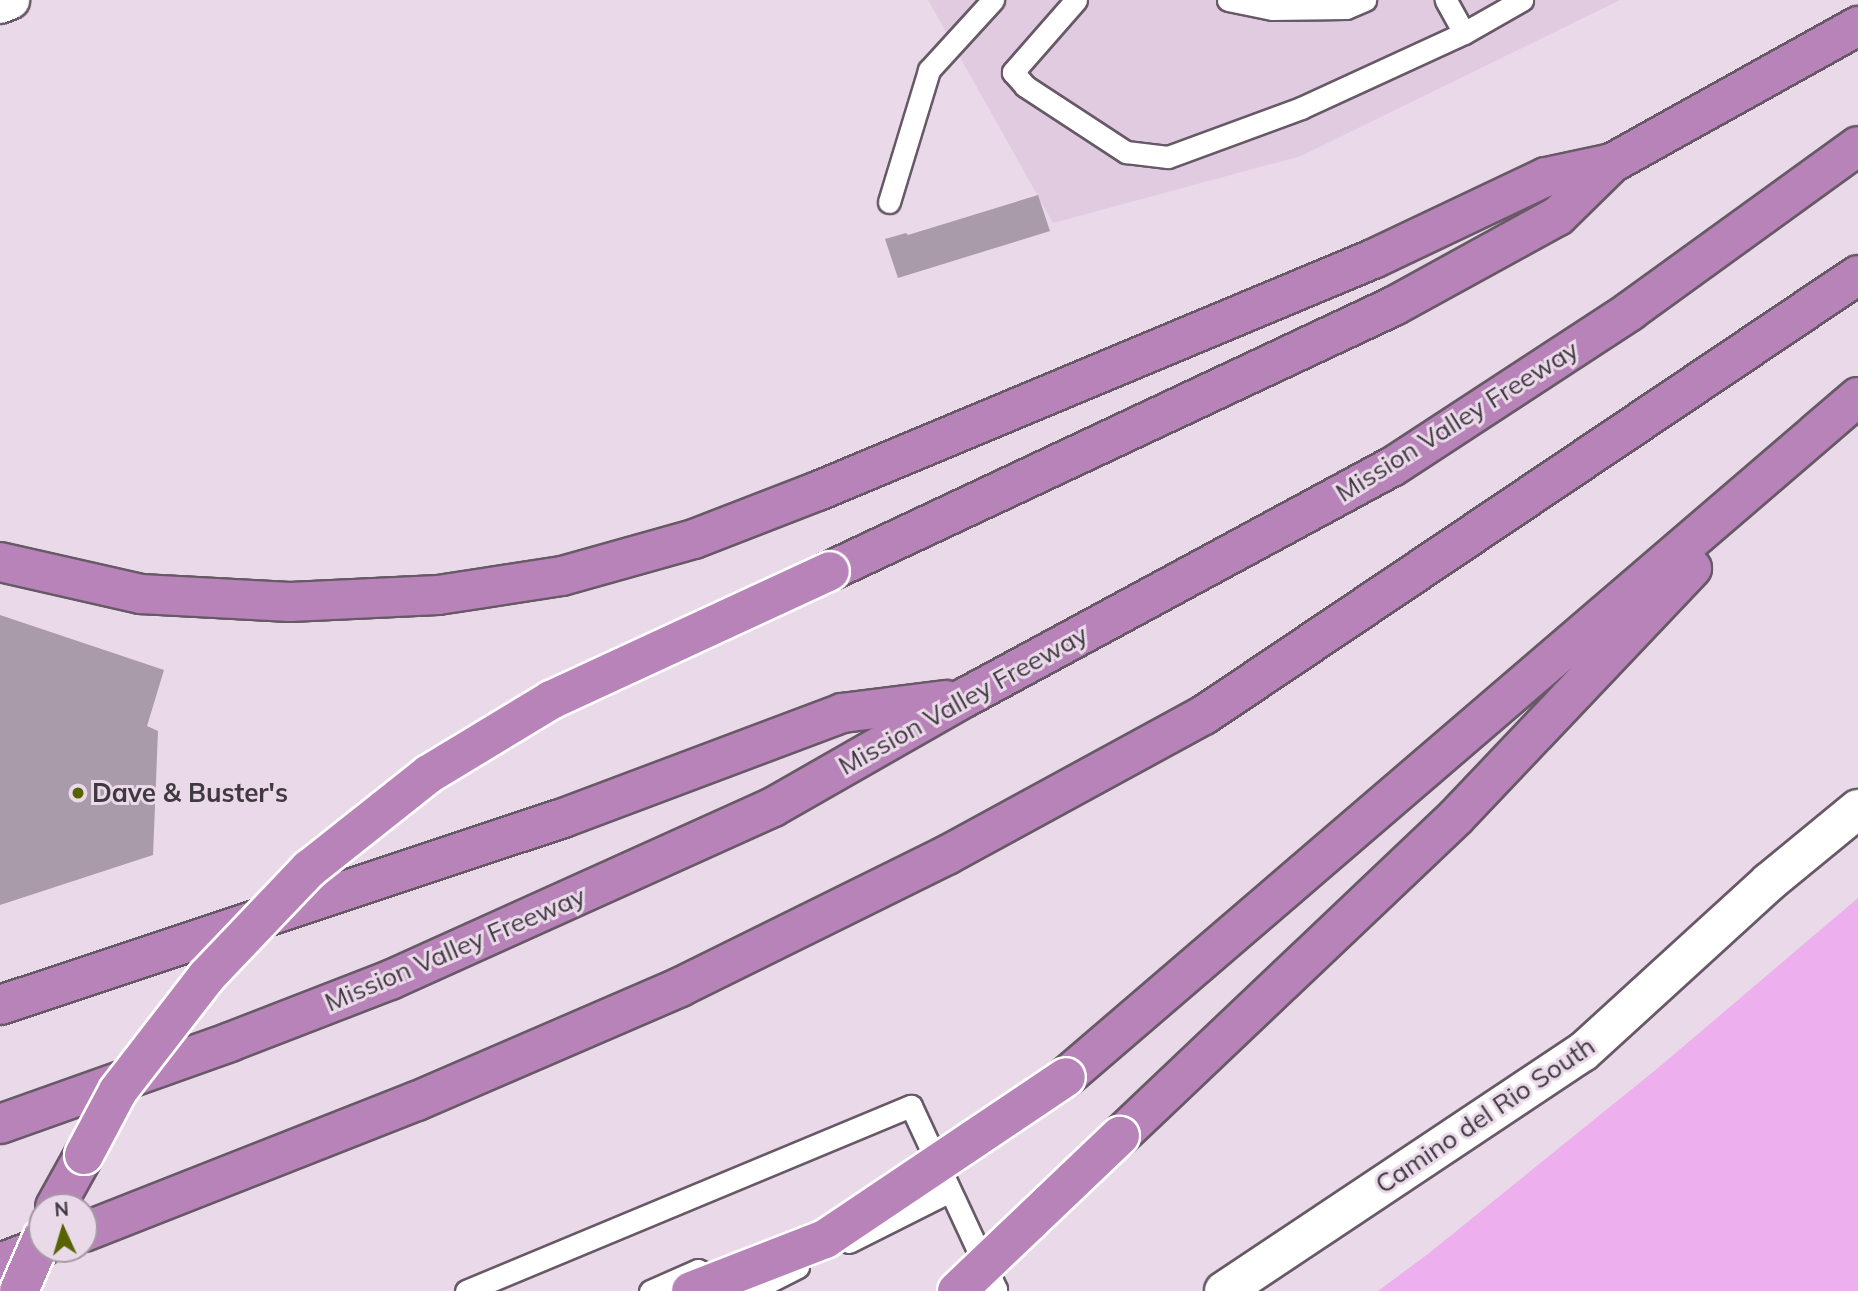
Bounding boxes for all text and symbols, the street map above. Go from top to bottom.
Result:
street label: Mission Valley Freeway [1330,334,1584,508]
street label: Mission Valley Freeway [833,619,1093,781]
place label: Dave & Buster's [92,777,288,809]
marker: Dave & Buster's [70,785,86,801]
street label: Mission Valley Freeway [320,880,590,1018]
street label: Camino del Rio South [1369,1030,1601,1200]
north arrow [28,1193,98,1263]
text: N [54,1197,70,1222]

